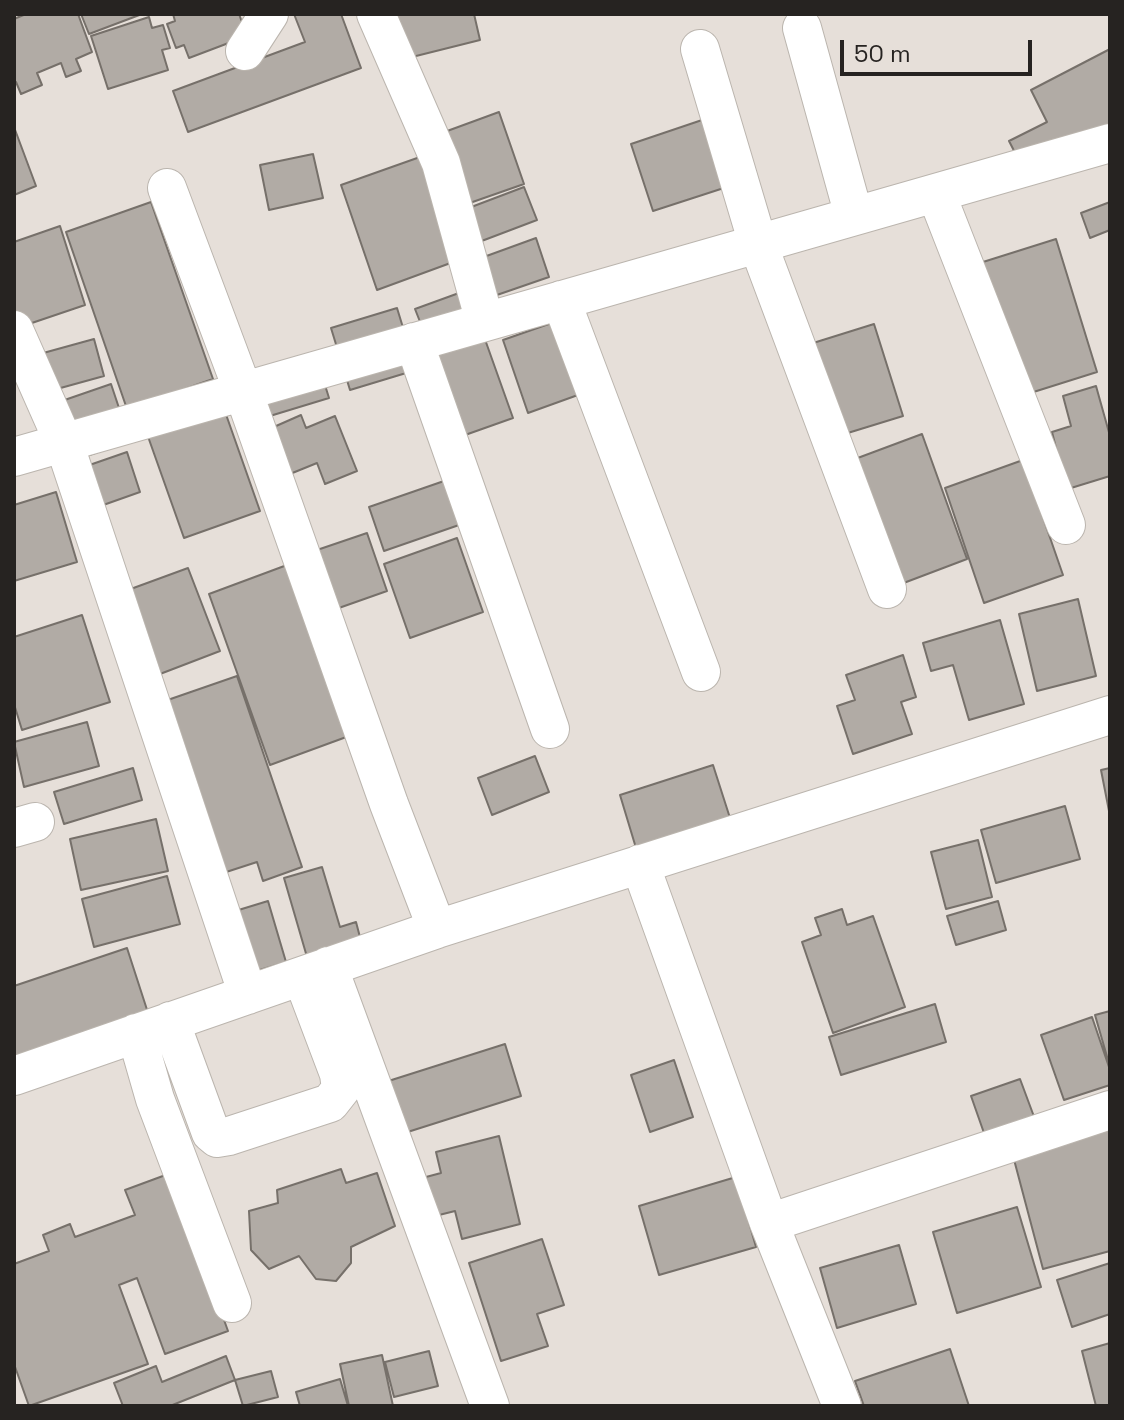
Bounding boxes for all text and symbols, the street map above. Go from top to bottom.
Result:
scale bar [844,24,1036,74]
text: 50 m [854,38,911,69]

